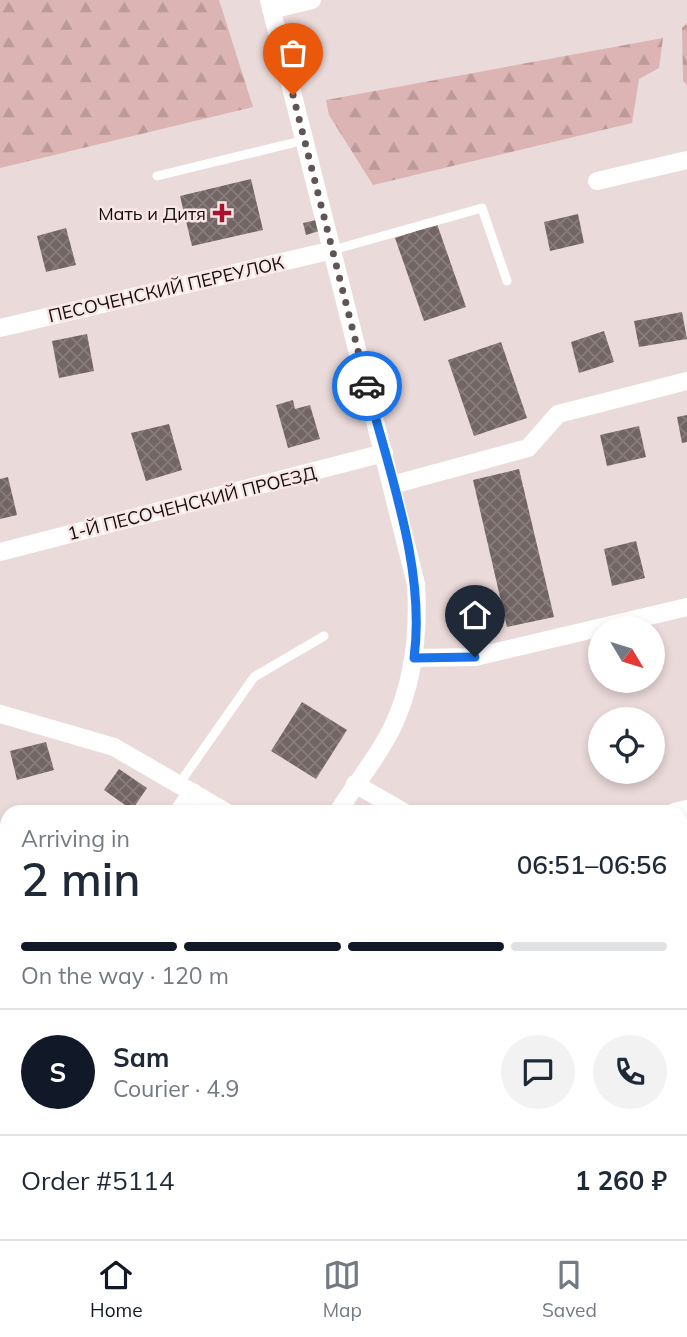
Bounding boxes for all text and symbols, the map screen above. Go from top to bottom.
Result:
pin [263,23,323,95]
icon: bag [274,34,312,72]
place label: Мать и Дитя [98,202,206,225]
marker: Мать и Дитя [212,203,232,223]
street label: ПЕСОЧЕНСКИЙ ПЕРЕУЛОК [46,251,286,327]
courier [332,351,402,421]
icon: car [348,367,386,405]
street label: 1-Й ПЕСОЧЕНСКИЙ ПРОЕЗД [65,461,319,545]
pin [445,585,505,657]
icon: home [456,596,494,634]
north arrow [588,616,665,693]
map controls [588,616,665,784]
button: locate [588,707,665,784]
text: Arriving in [21,824,130,853]
text: 06:51–06:56 [517,848,667,881]
text: 2 min [21,850,140,908]
text: On the way · 120 m [21,961,229,990]
button: chat [501,1035,575,1109]
button: phone [593,1035,667,1109]
text: Sam [113,1041,169,1074]
text: S [50,1056,66,1089]
text: Courier · 4.9 [113,1074,239,1103]
text: Order #5114 [21,1164,174,1197]
text: 1 260 ₽ [575,1164,667,1197]
tab: Home [90,1256,143,1322]
tab: Map [323,1256,362,1322]
tab: Saved [542,1256,597,1322]

